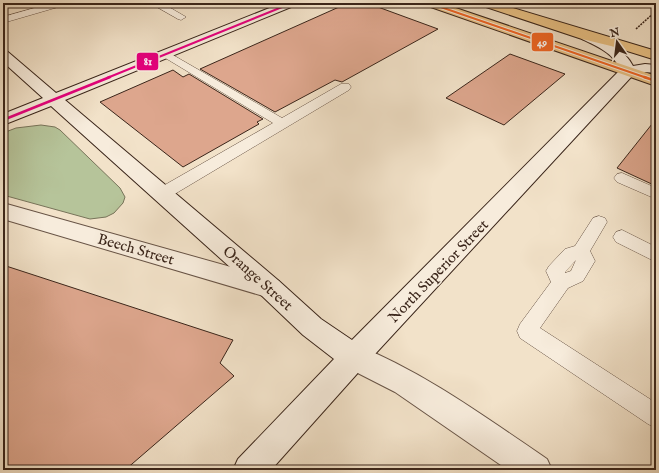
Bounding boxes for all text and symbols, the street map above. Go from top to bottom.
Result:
north arrow [597,22,637,62]
text: N [608,25,622,41]
line badge: 49 [531,32,554,52]
text: 49 [536,36,547,50]
line badge: 81 [136,52,159,71]
text: 81 [144,55,152,69]
street label: North Superior Street [384,216,493,327]
street label: Beech Street [95,230,176,269]
street label: Orange Street [219,242,297,315]

